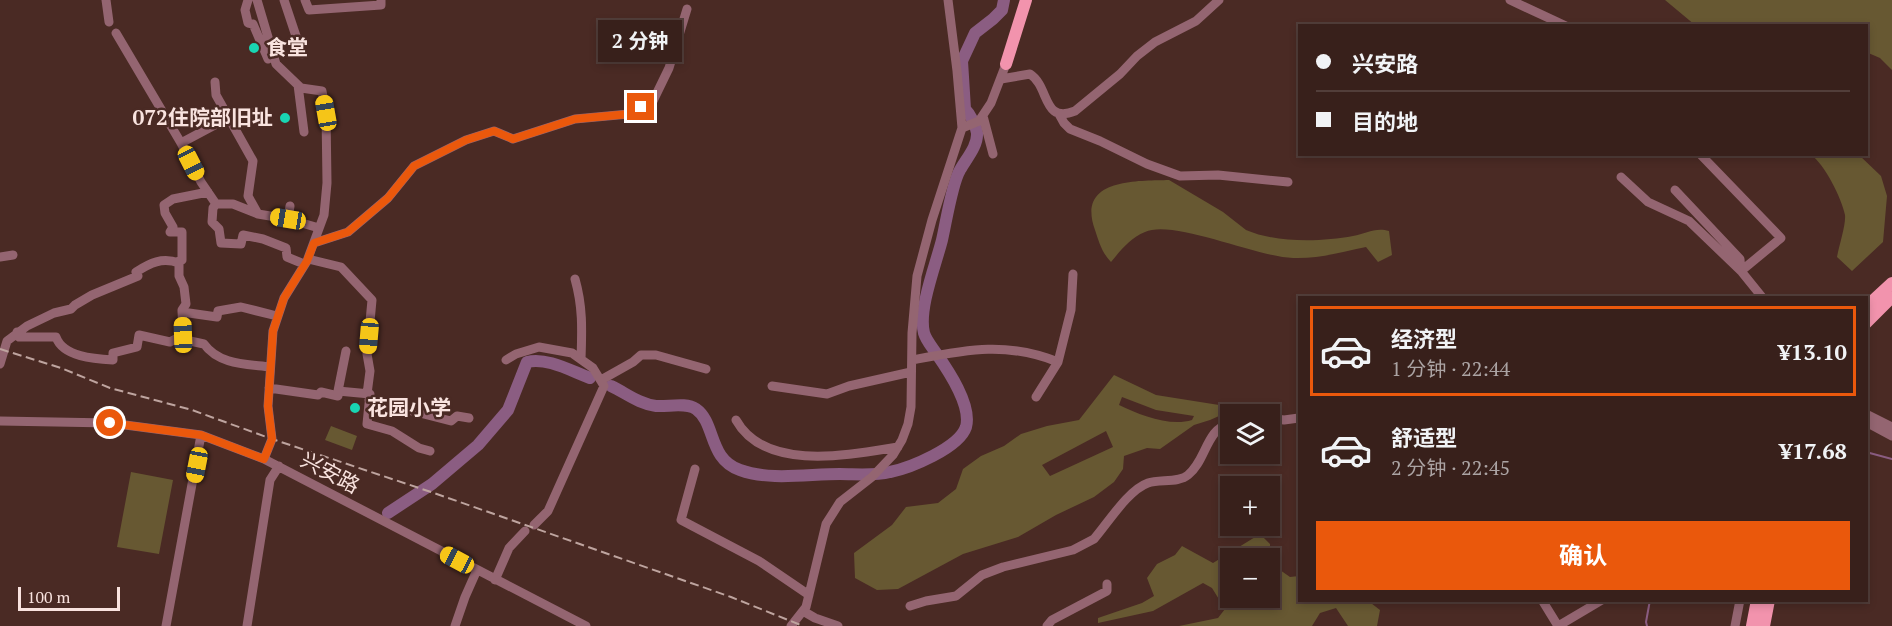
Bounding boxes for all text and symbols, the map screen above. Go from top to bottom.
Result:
callout: 2 分钟 [599,20,683,62]
text: 2 分钟 [612,27,668,54]
place label: 食堂 [266,33,308,61]
marker: 食堂 [247,41,261,55]
text: 兴安路 [1352,49,1418,78]
route end [627,93,654,120]
car [314,94,338,132]
place label: 072住院部旧址 [132,103,273,131]
text: 目的地 [1352,107,1418,136]
marker: 072住院部旧址 [278,111,292,125]
car [175,143,207,183]
car [269,207,307,231]
car [173,317,193,353]
car [358,317,380,355]
icon: car [1319,324,1373,378]
text: 经济型 [1391,324,1457,353]
text: ¥13.10 [1778,337,1847,366]
text: 1 分钟 · 22:44 [1391,355,1510,382]
place label: 花园小学 [367,393,451,421]
marker: 花园小学 [348,401,362,415]
map controls [1220,404,1280,608]
button: layers [1220,404,1280,464]
route start [96,409,123,436]
icon: car [1319,423,1373,477]
text: 舒适型 [1391,423,1457,452]
text: ¥17.68 [1780,436,1847,465]
street label: 兴安路 [296,445,365,499]
car [185,446,209,484]
text: 2 分钟 · 22:45 [1391,454,1510,481]
button: + [1220,476,1280,536]
button: 确认 [1316,521,1850,590]
car [437,544,477,576]
button: − [1220,548,1280,608]
scale bar [18,584,120,612]
text: 100 m [27,586,70,608]

